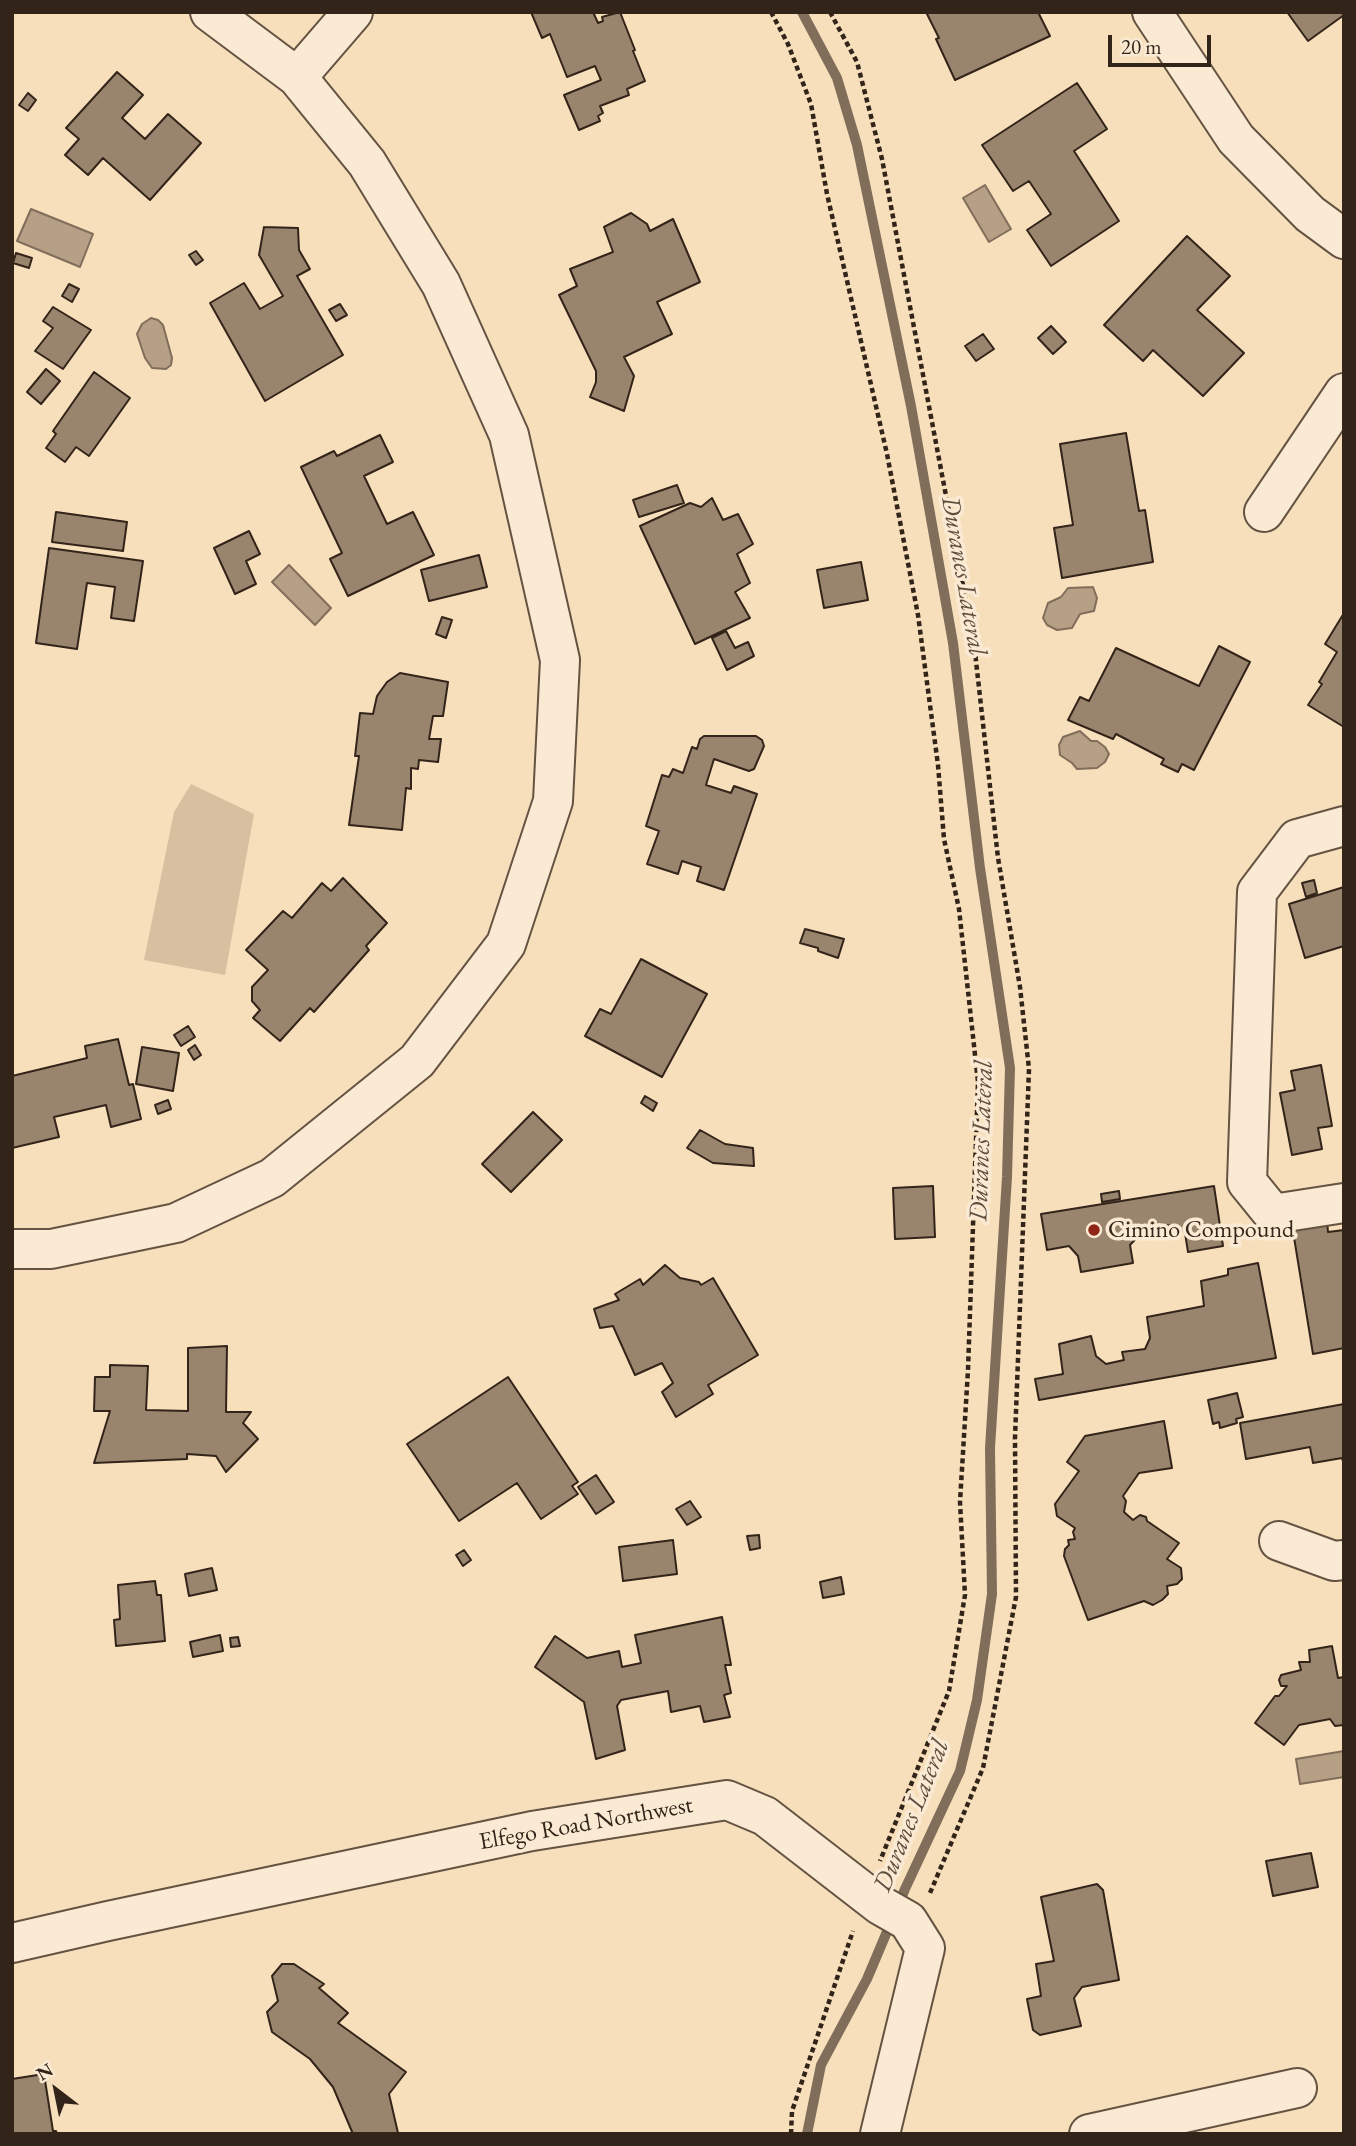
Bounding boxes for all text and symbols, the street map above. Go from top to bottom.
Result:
scale bar [1111,21,1214,65]
text: 20 m [1121,33,1162,60]
water label: Duranes Lateral [934,494,992,658]
water label: Duranes Lateral [964,1060,1000,1222]
place label: Cimino Compound [1108,1216,1294,1244]
marker: Cimino Compound [1086,1222,1102,1238]
water label: Duranes Lateral [867,1735,957,1897]
street label: Elfego Road Northwest [477,1791,695,1857]
north arrow [21,2055,91,2125]
text: N [31,2057,58,2086]

